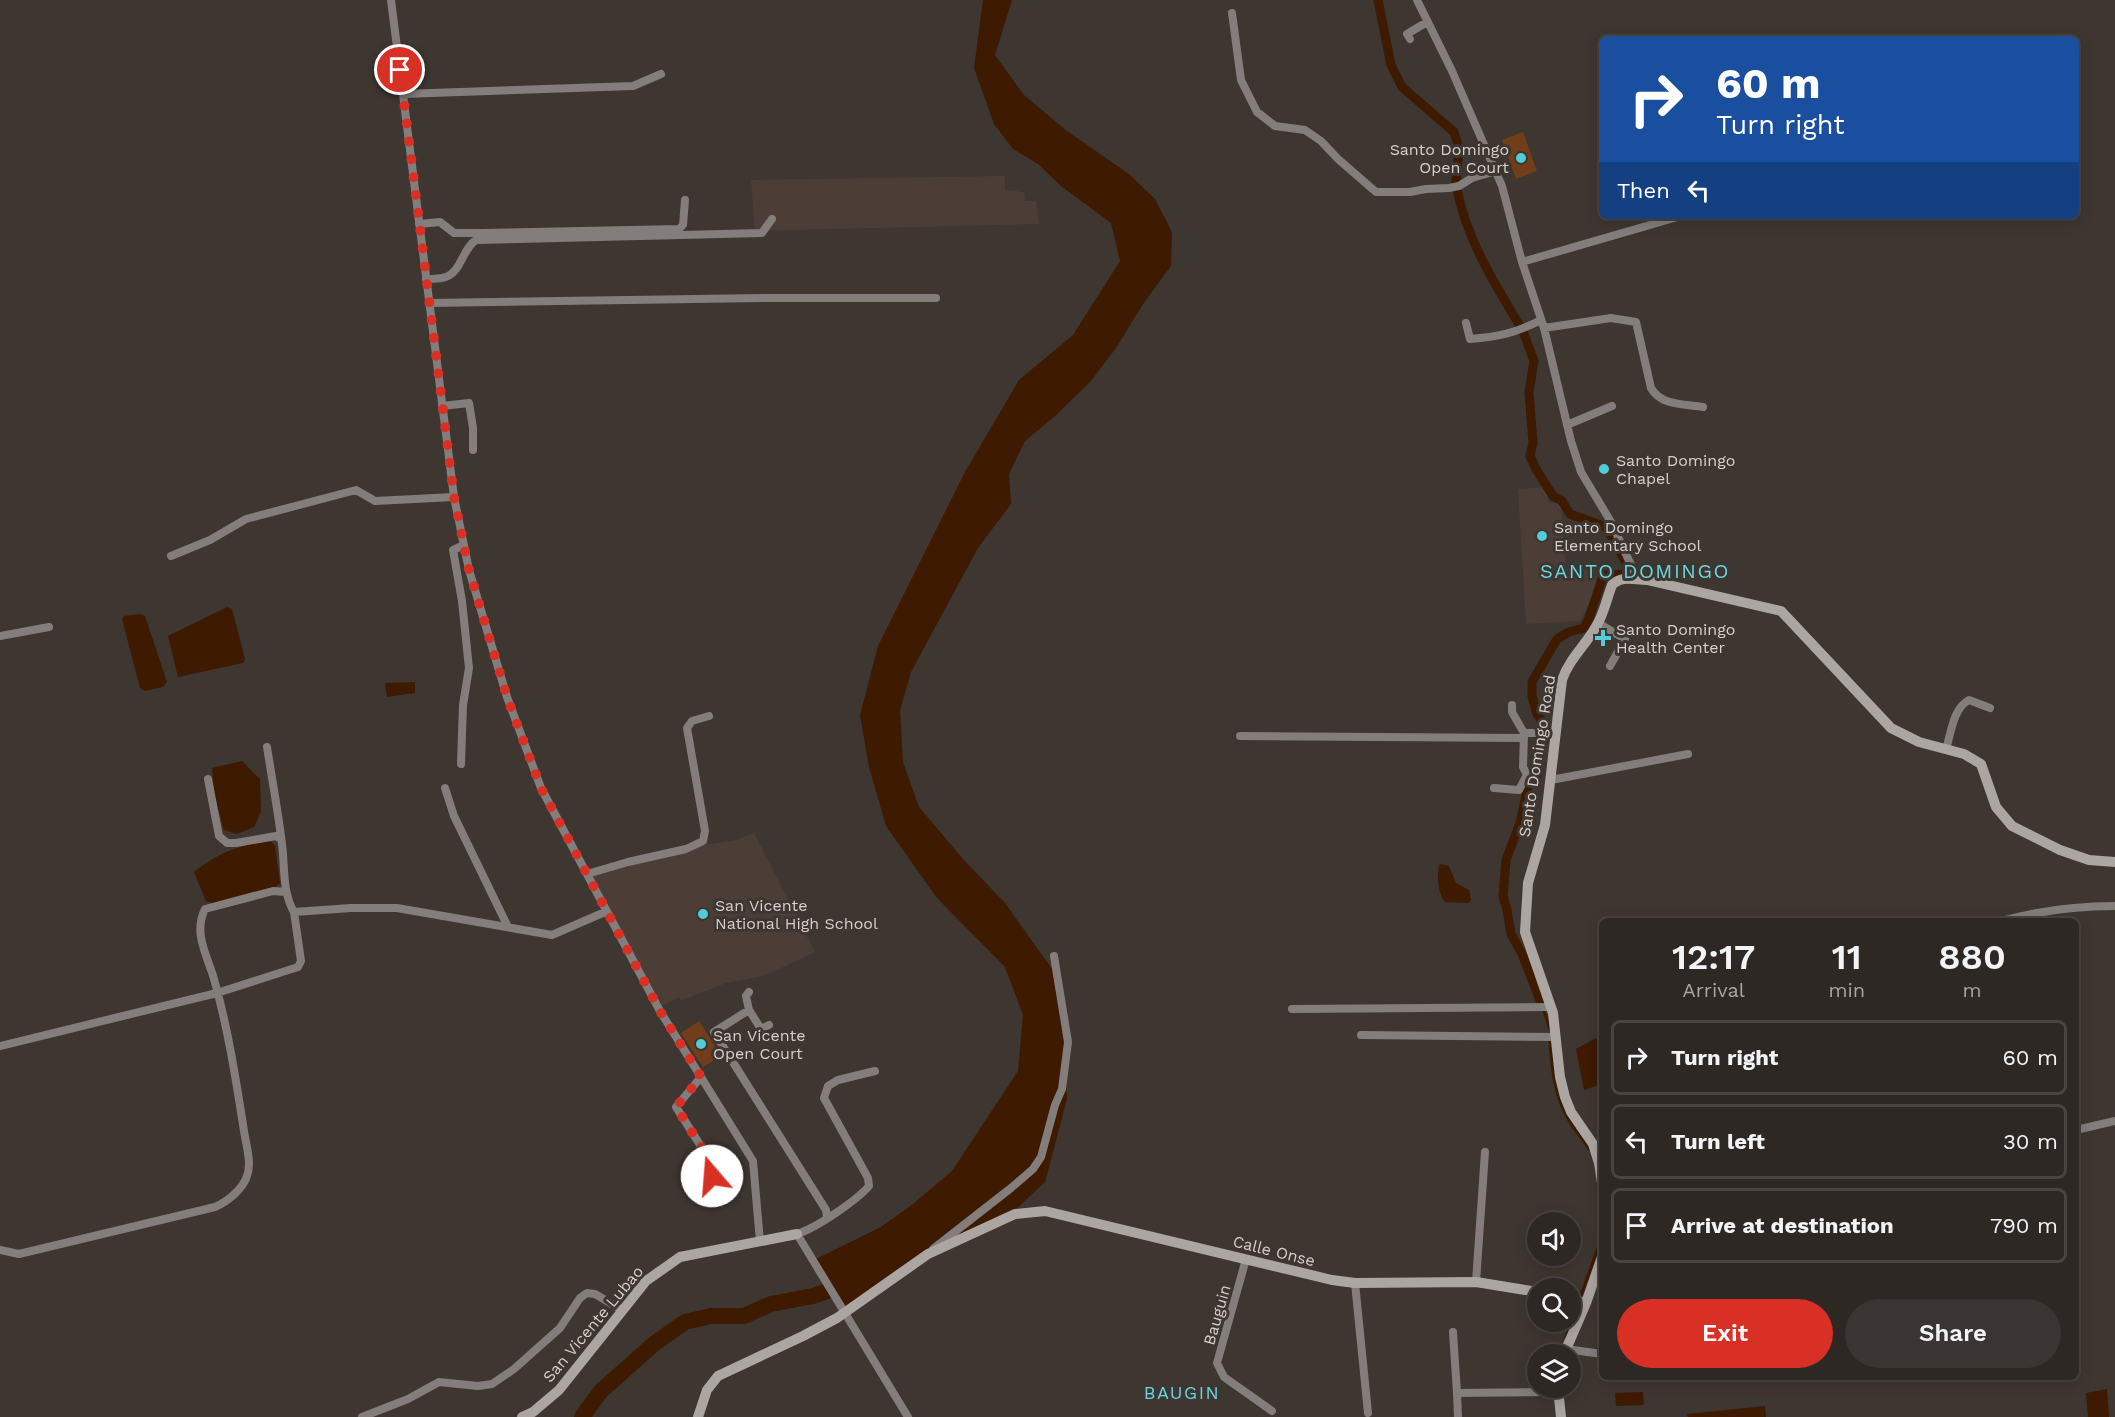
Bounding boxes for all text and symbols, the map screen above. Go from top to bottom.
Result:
pin [374,44,425,95]
icon: arrive [383,53,416,86]
text: 60 m [1716,59,1820,108]
icon: right [1617,60,1695,138]
text: Turn right [1716,109,1845,141]
place label: Santo Domingo Open Court [1390,140,1509,177]
marker: Santo Domingo Open Court [1514,151,1528,165]
icon: left [1682,174,1715,207]
text: Then [1617,178,1670,203]
place label: Santo Domingo Chapel [1616,451,1735,488]
marker: Santo Domingo Chapel [1597,462,1611,476]
place label: Santo Domingo Elementary School [1554,518,1702,555]
marker: Santo Domingo Elementary School [1535,529,1549,543]
district label: SANTO DOMINGO [1540,559,1730,583]
place label: Santo Domingo Health Center [1616,620,1735,657]
marker: Santo Domingo Health Center [1594,629,1612,647]
street label: Santo Domingo Road [1515,674,1559,838]
place label: San Vicente National High School [715,896,878,933]
marker: San Vicente National High School [696,907,710,921]
text: 12:17 [1672,936,1755,978]
text: 11 [1832,936,1862,978]
text: 880 [1938,936,2006,978]
text: Arrival [1682,978,1745,1002]
text: min [1828,978,1865,1002]
text: m [1963,978,1982,1002]
place label: San Vicente Open Court [713,1026,806,1063]
marker: San Vicente Open Court [694,1037,708,1051]
icon: right [1620,1041,1653,1074]
text: Turn right [1671,1045,1778,1070]
text: 60 m [2002,1045,2058,1070]
icon: left [1620,1125,1653,1158]
text: Turn left [1671,1129,1765,1154]
text: 30 m [2003,1129,2058,1154]
position arrow [680,1144,744,1208]
icon: arrive [1620,1209,1653,1242]
map controls [1527,1212,1581,1398]
button: sound [1527,1212,1581,1266]
text: Arrive at destination [1671,1213,1894,1238]
text: 790 m [1990,1213,2058,1238]
street label: Calle Onse [1231,1232,1317,1270]
street label: San Vicente Lubao [539,1262,647,1386]
button: search [1527,1278,1581,1332]
street label: Bauguin [1199,1283,1235,1347]
button: Exit [1617,1299,1833,1368]
button: Share [1845,1299,2061,1368]
button: layers [1527,1344,1581,1398]
district label: BAUGIN [1144,1382,1220,1403]

